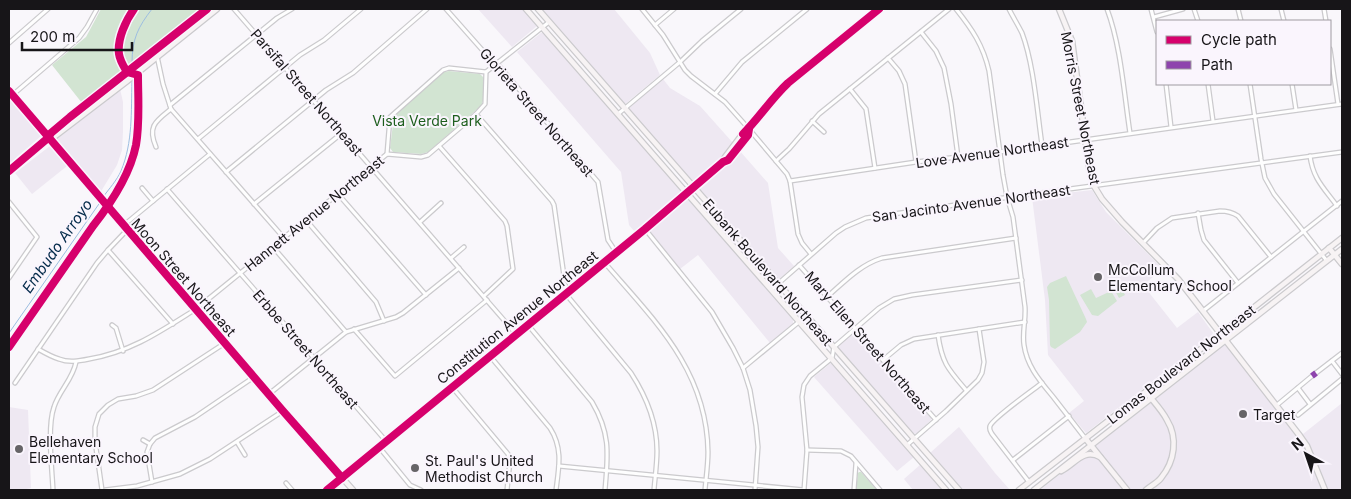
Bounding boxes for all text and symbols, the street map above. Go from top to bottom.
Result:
scale bar [22,20,132,52]
legend [1156,20,1331,85]
street label: Parsifal Street Northeast [247,25,367,159]
text: 200 m [30,27,75,46]
street label: Morris Street Northeast [1058,30,1104,186]
text: Cycle path [1201,30,1277,49]
street label: Glorieta Street Northeast [477,44,598,180]
text: Path [1201,55,1233,74]
park label: Vista Verde Park [372,112,482,129]
street label: Love Avenue Northeast [914,133,1070,171]
street label: Hannett Avenue Northeast [241,151,387,274]
street label: San Jacinto Avenue Northeast [871,181,1072,225]
water label: Embudo Arroyo [18,195,96,297]
street label: Eubank Boulevard Northeast [700,195,837,349]
street label: Moon Street Northeast [128,215,240,340]
street label: Constitution Avenue Northeast [433,247,601,387]
place label: McCollum Elementary School [1108,261,1232,294]
street label: Mary Ellen Street Northeast [802,268,934,417]
marker: McCollum Elementary School [1092,271,1104,283]
street label: Erbbe Street Northeast [250,286,363,412]
street label: Lomas Boulevard Northeast [1103,301,1259,427]
place label: Target [1253,406,1296,423]
marker: Target [1237,408,1249,420]
north arrow [1281,429,1331,479]
place label: Bellehaven Elementary School [29,433,153,466]
text: N [1288,434,1307,454]
marker: Bellehaven Elementary School [13,443,25,455]
place label: St. Paul's United Methodist Church [425,452,543,485]
marker: St. Paul's United Methodist Church [409,462,421,474]

